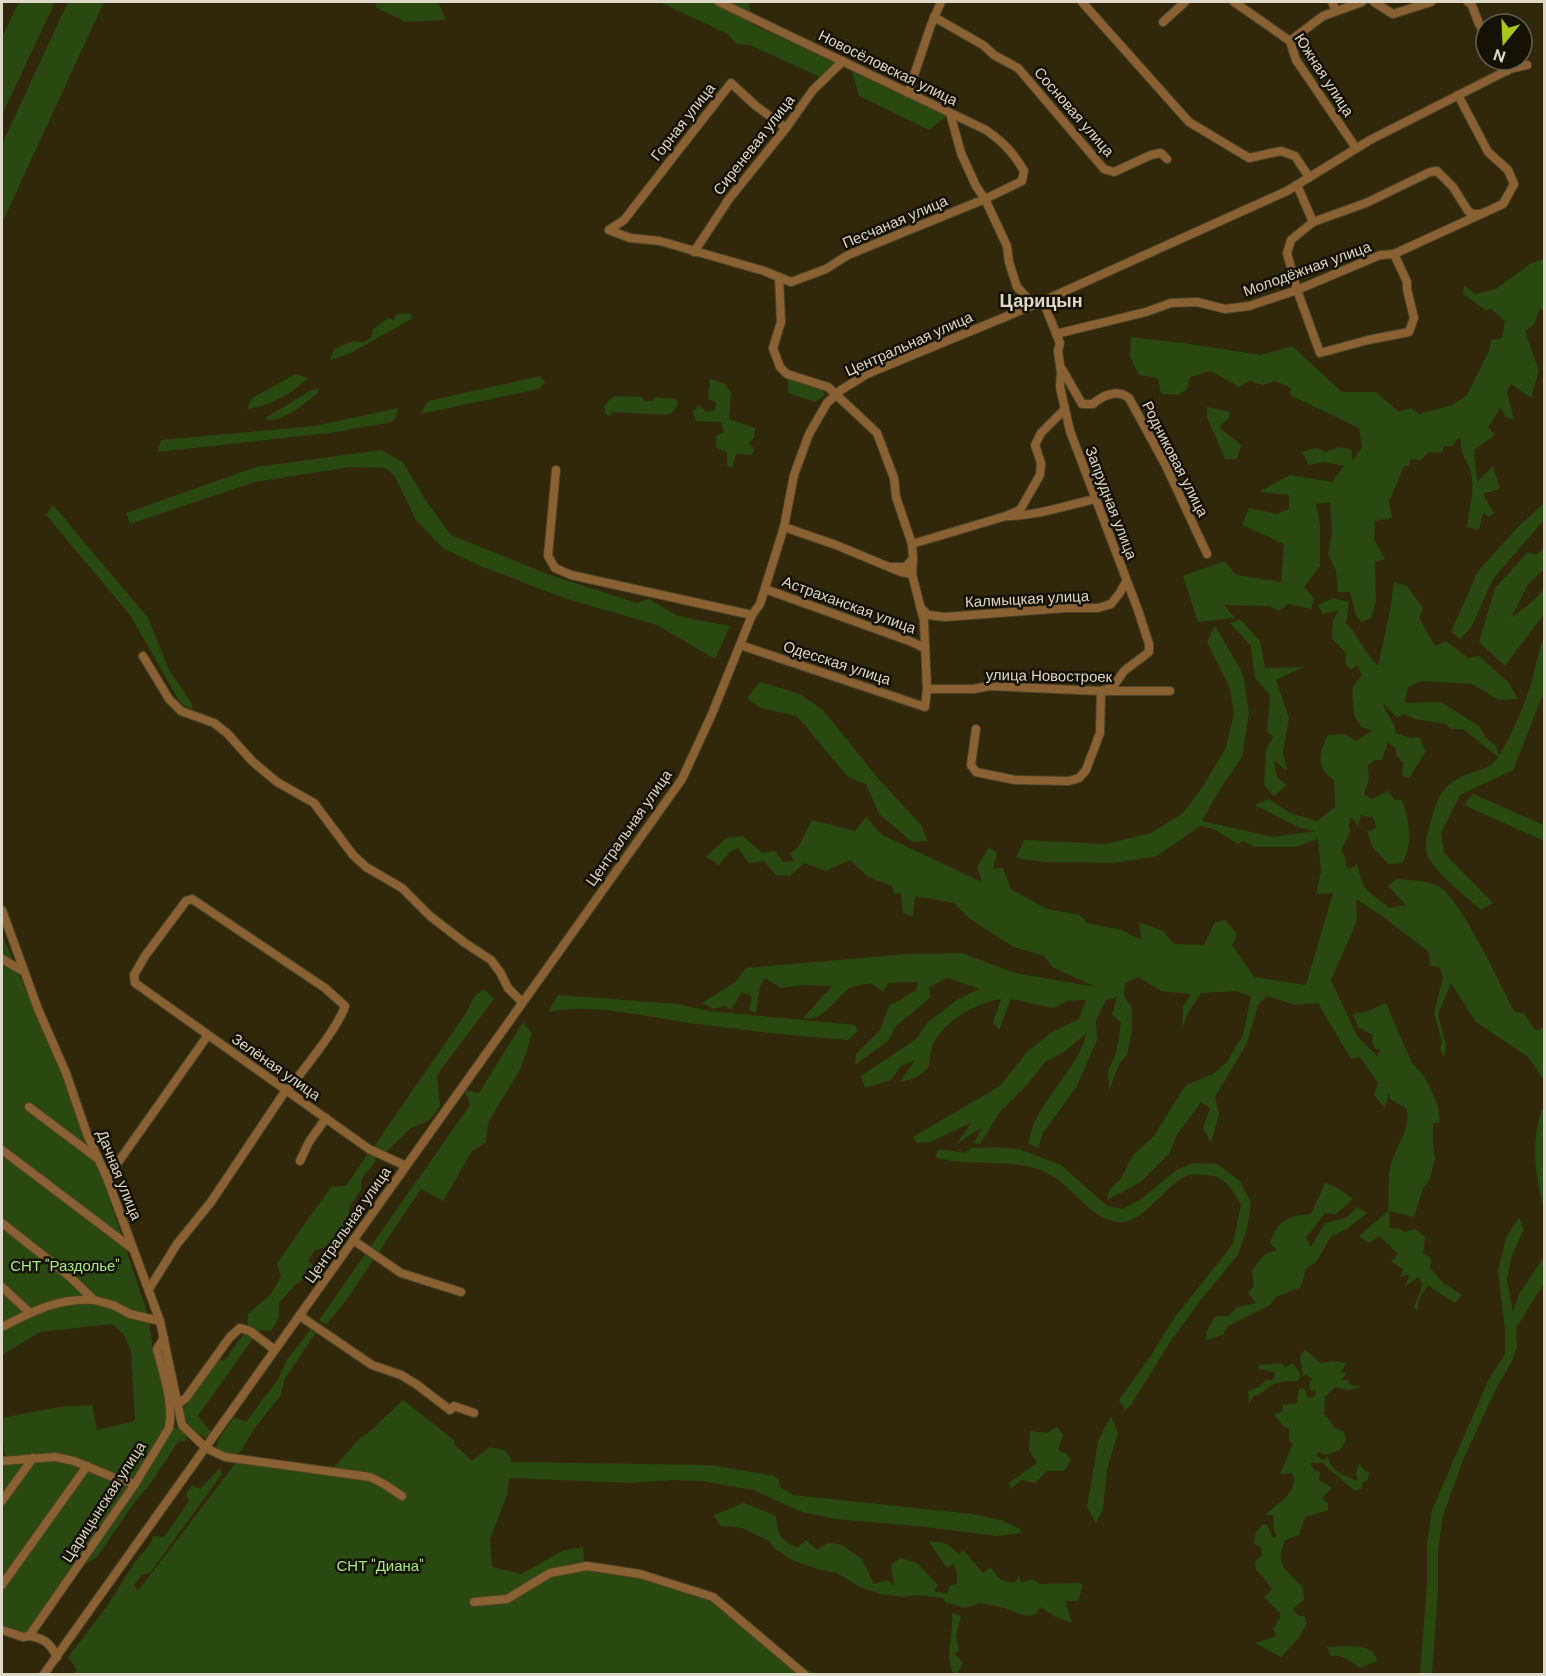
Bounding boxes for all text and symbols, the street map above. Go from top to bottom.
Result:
north arrow [1474,12,1534,72]
street label: Новосёловская улица [815,26,961,111]
street label: Южная улица [1290,30,1359,121]
text: N [1491,44,1508,68]
street label: Сосновая улица [1029,63,1119,162]
street label: Горная улица [646,78,720,165]
street label: Сиреневая улица [709,90,800,199]
street label: Песчаная улица [839,191,951,253]
street label: Молодёжная улица [1240,236,1374,301]
district label: Царицын [999,289,1083,313]
street label: Центральная улица [842,307,977,381]
street label: Родниковая улица [1137,398,1213,521]
street label: Запрудная улица [1080,444,1142,563]
street label: Астраханская улица [779,571,919,639]
street label: Калмыцкая улица [965,586,1090,612]
street label: Одесская улица [781,636,894,690]
street label: улица Новостроек [986,665,1113,687]
street label: Центральная улица [581,765,677,890]
street label: Зелёная улица [228,1029,325,1105]
street label: Дачная улица [92,1127,146,1224]
street label: Центральная улица [300,1162,396,1287]
park label: СНТ "Раздолье" [10,1256,120,1276]
street label: Царицынская улица [57,1437,151,1566]
park label: СНТ "Диана" [336,1556,424,1576]

